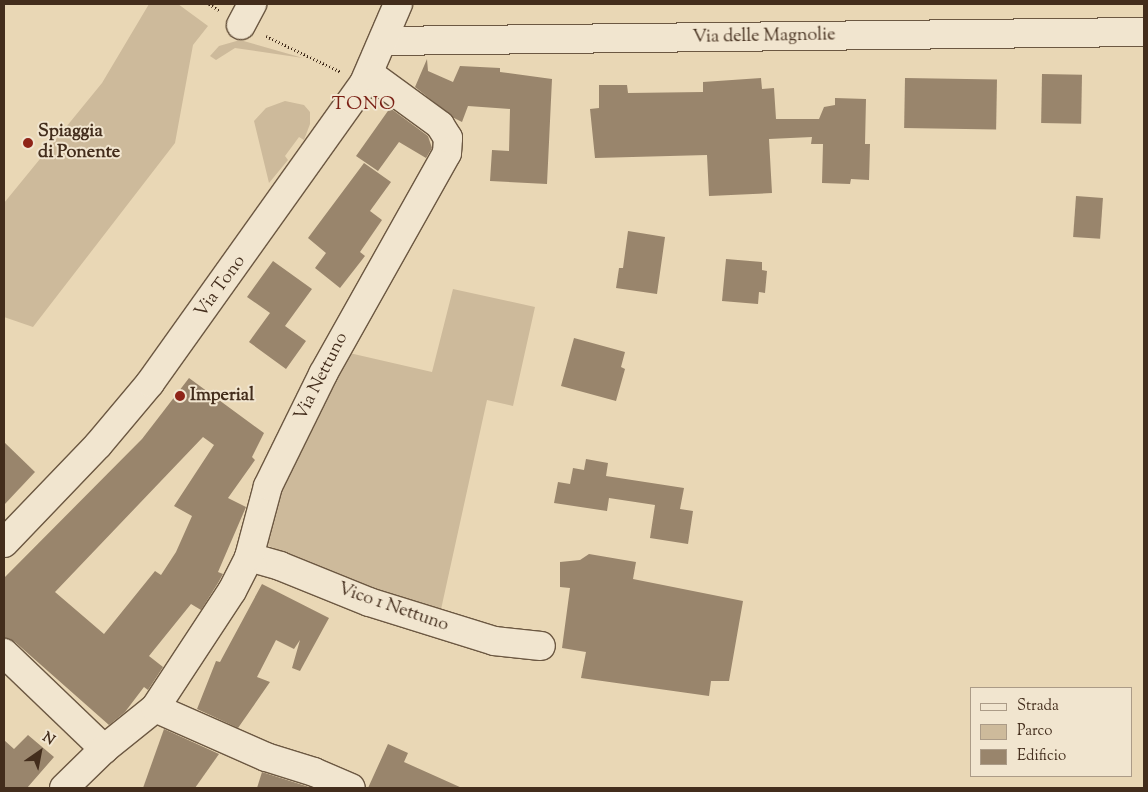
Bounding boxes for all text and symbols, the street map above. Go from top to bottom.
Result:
street label: Via delle Magnolie [692,25,836,49]
district label: TONO [331,94,397,116]
place label: Spiaggia di Ponente [38,122,120,164]
marker: Spiaggia di Ponente [22,137,34,149]
street label: Via Tono [191,252,251,322]
street label: Via Nettuno [291,329,353,425]
place label: Imperial [190,385,254,407]
marker: Imperial [174,390,186,402]
street label: Vico 1 Nettuno [335,579,451,637]
legend [970,687,1133,777]
text: Strada [1017,696,1059,717]
text: Parco [1017,721,1053,742]
north arrow [15,727,65,777]
text: N [38,728,58,751]
text: Edificio [1017,746,1066,767]

